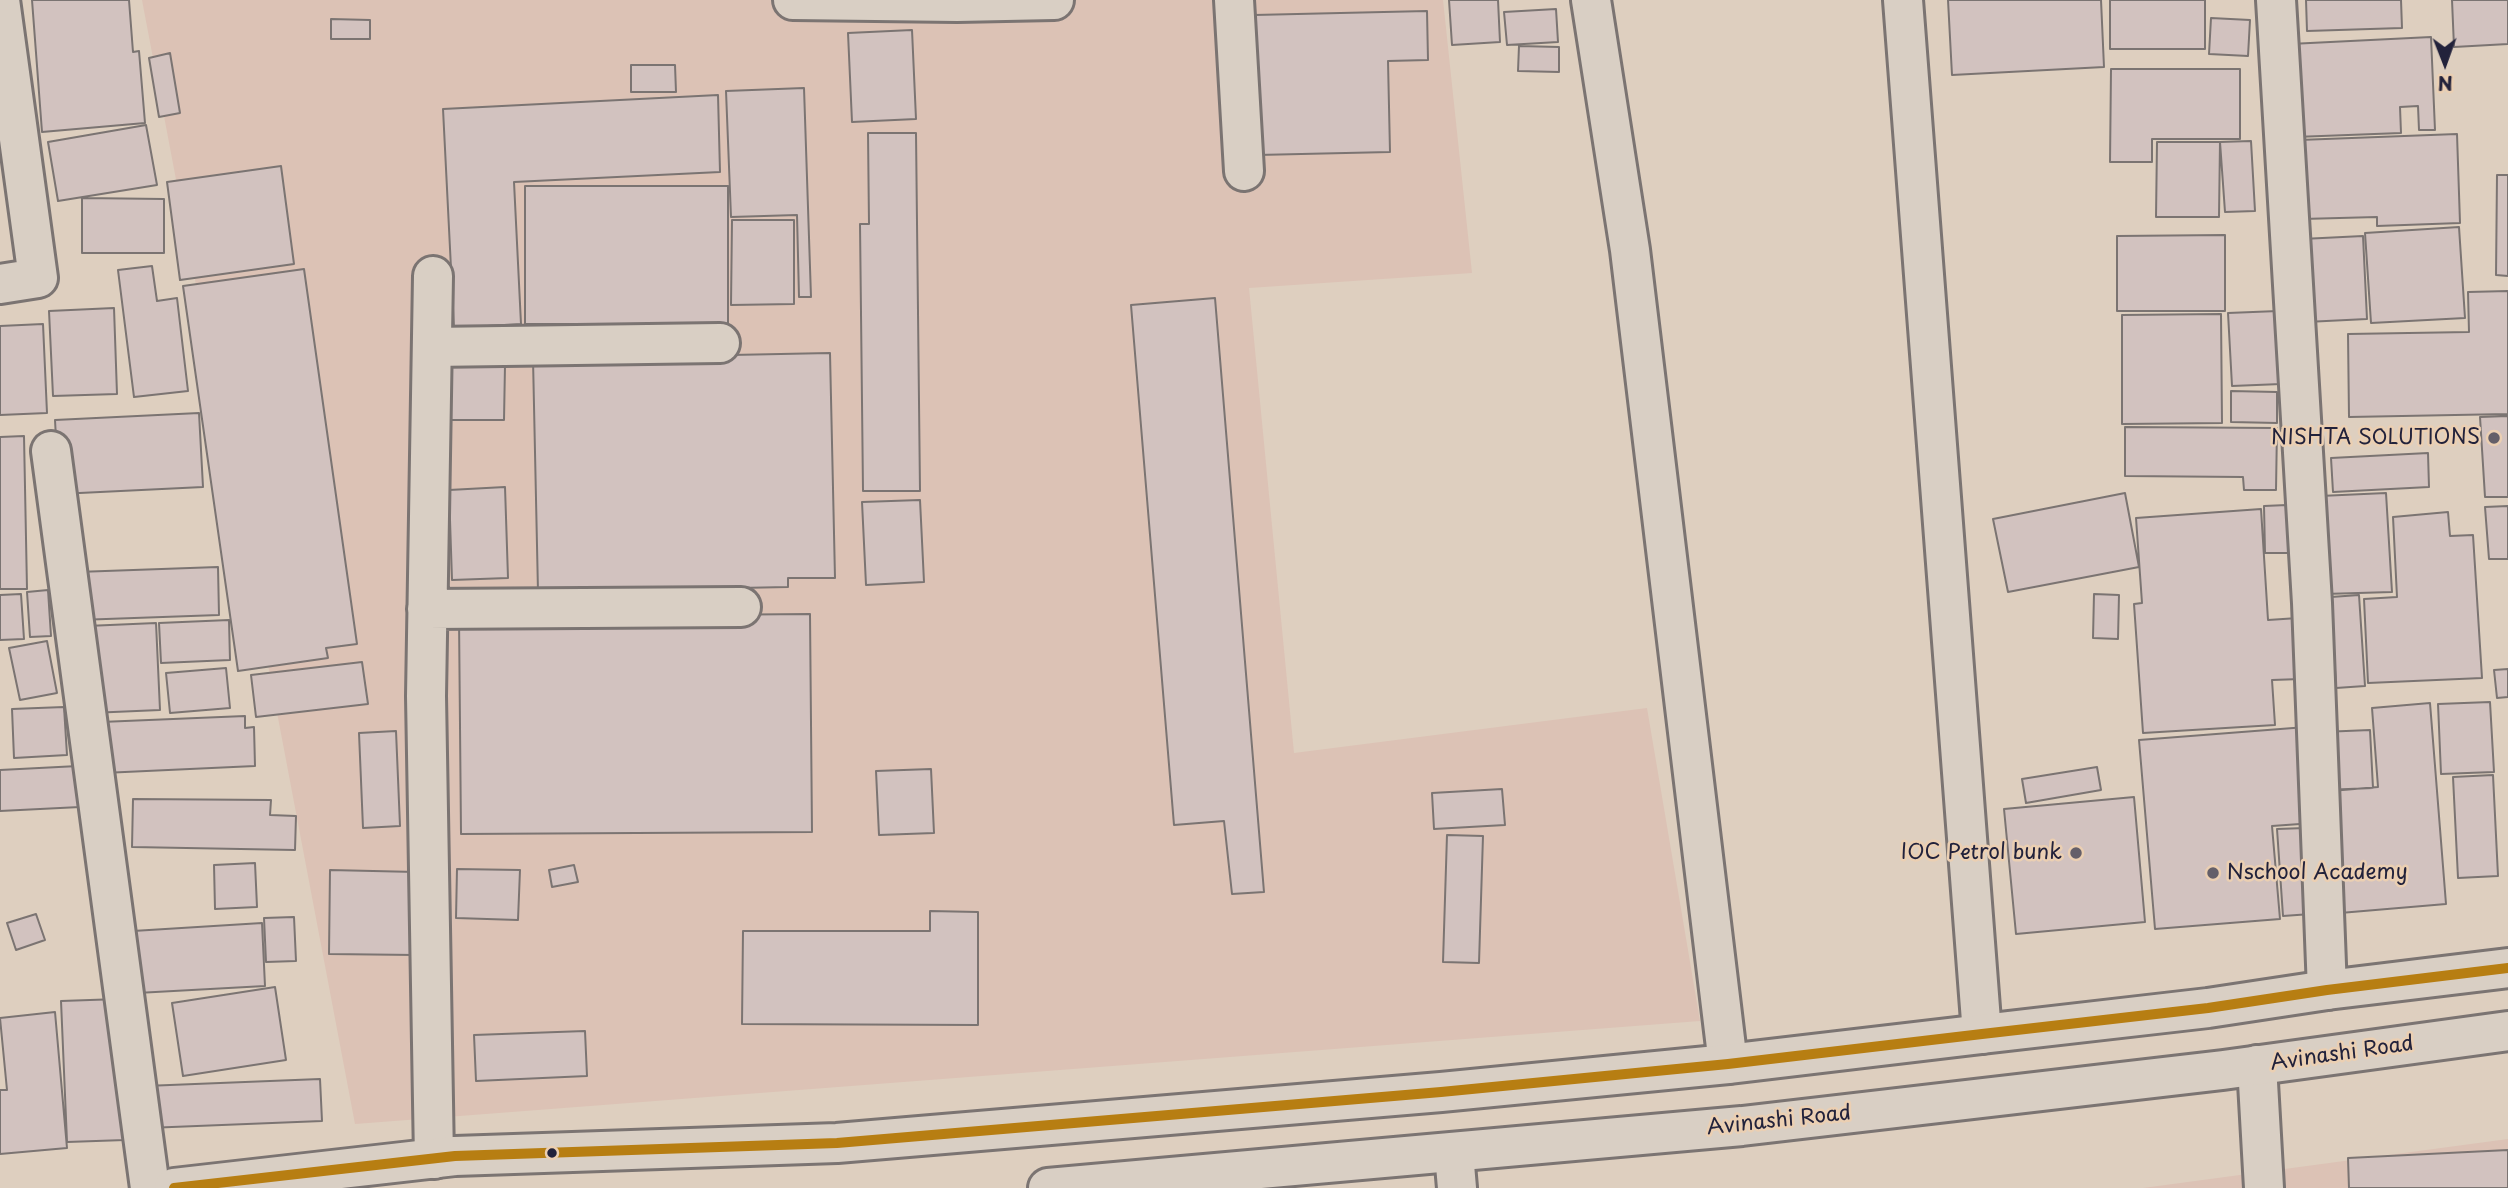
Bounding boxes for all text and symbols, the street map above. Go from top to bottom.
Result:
north arrow [2410,28,2480,98]
text: N [2438,70,2453,98]
place label: NISHTA SOLUTIONS [2271,425,2480,451]
marker: NISHTA SOLUTIONS [2486,430,2502,446]
place label: IOC Petrol bunk [1901,840,2062,866]
marker: IOC Petrol bunk [2068,845,2084,861]
place label: Nschool Academy [2227,860,2408,886]
marker: Nschool Academy [2205,865,2221,881]
street label: Avinashi Road [2269,1031,2415,1077]
street label: Avinashi Road [1706,1101,1852,1141]
unlabelled marker [545,1146,559,1160]

